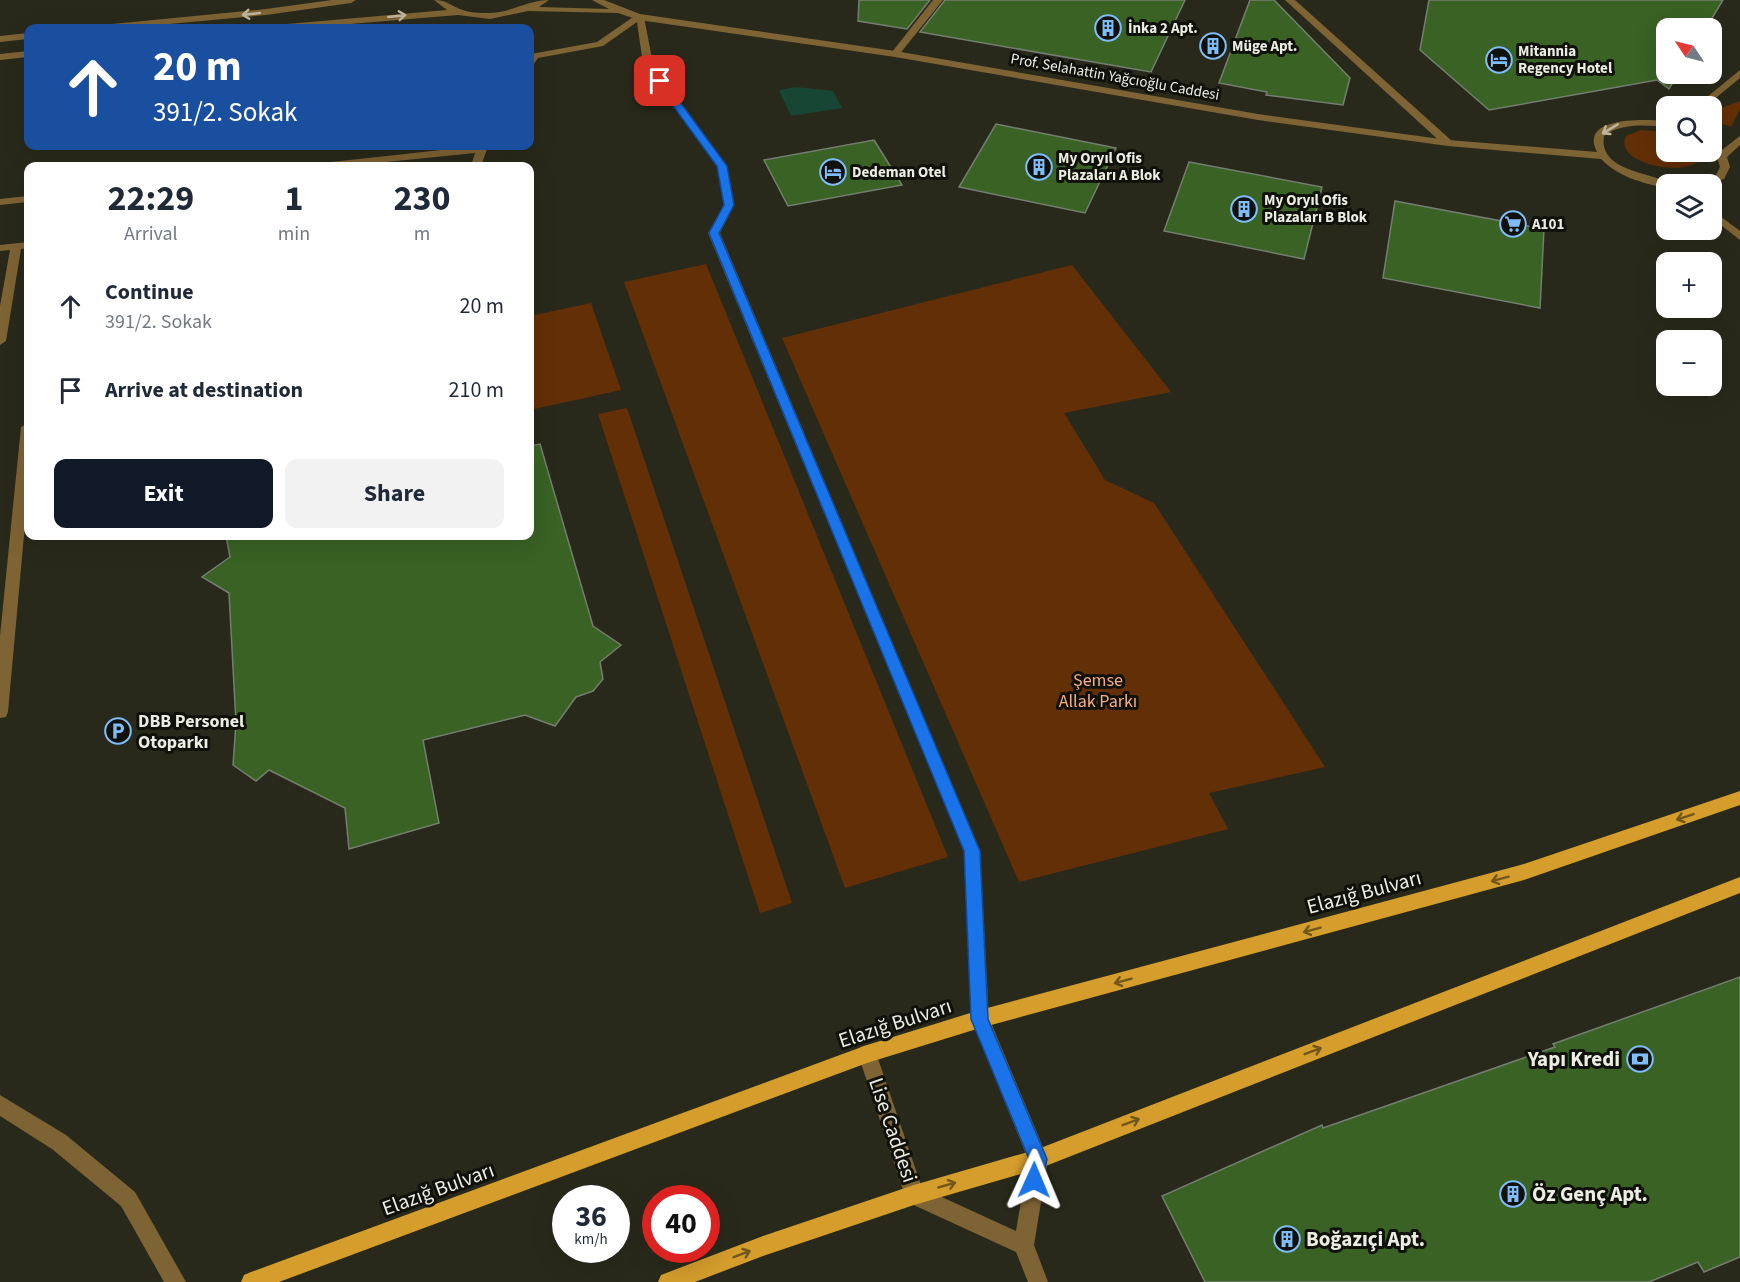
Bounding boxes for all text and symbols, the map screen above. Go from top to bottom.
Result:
one-way arrow [242,8,261,19]
one-way arrow [386,10,406,21]
building icon: İnka 2 Apt. [1093,13,1123,43]
place label: İnka 2 Apt. [1128,18,1198,39]
north arrow [1656,18,1722,84]
map controls [1656,18,1722,396]
building icon: Müge Apt. [1198,31,1228,61]
place label: Müge Apt. [1232,36,1297,57]
text: 20 m [153,37,242,97]
place label: Mitannia Regency Hotel [1518,41,1613,79]
hotel icon: Mitannia Regency Hotel [1484,45,1514,75]
icon: ahead [54,48,132,126]
street label: Prof. Selahattin Yağcıoğlu Caddesi [1009,48,1221,106]
pin [634,55,685,106]
icon: arrive [643,64,676,97]
text: 391/2. Sokak [153,93,297,132]
button: search [1656,96,1722,162]
one-way arrow [1602,123,1619,135]
place label: My Oryıl Ofis Plazaları A Blok [1058,148,1161,186]
building icon: My Oryıl Ofis Plazaları A Blok [1024,152,1054,182]
hotel icon: Dedeman Otel [818,157,848,187]
place label: Dedeman Otel [852,162,947,183]
text: 22:29 [107,173,194,224]
text: 1 [284,173,303,224]
text: 230 [394,173,451,224]
button: layers [1656,174,1722,240]
place label: My Oryıl Ofis Plazaları B Blok [1264,190,1368,228]
building icon: My Oryıl Ofis Plazaları B Blok [1229,194,1259,224]
supermarket icon: A101 [1498,209,1528,239]
place label: A101 [1531,214,1564,235]
text: Arrival [124,220,178,248]
text: min [278,220,310,248]
text: m [414,220,430,248]
button: + [1656,252,1722,318]
text: Continue [105,276,194,308]
icon: ahead [54,290,87,323]
text: 20 m [459,290,504,322]
text: 391/2. Sokak [105,308,212,336]
button: − [1656,330,1722,396]
icon: arrive [54,374,87,407]
text: Arrive at destination [105,374,303,406]
text: 210 m [449,374,504,406]
button: Exit [54,459,273,528]
button: Share [285,459,504,528]
park label: Şemse Allak Parkı [1059,668,1137,714]
place label: DBB Personel Otoparkı [138,709,244,755]
parking icon: DBB Personel Otoparkı [103,716,133,746]
one-way arrow [1676,813,1695,824]
street label: Elazığ Bulvarı [1303,862,1425,922]
one-way arrow [1491,874,1510,885]
one-way arrow [1302,925,1321,936]
one-way arrow [1114,975,1133,987]
street label: Elazığ Bulvarı [834,991,956,1055]
place label: Yapı Kredi [1527,1044,1620,1074]
bank icon: Yapı Kredi [1625,1044,1655,1074]
one-way arrow [1303,1045,1322,1056]
street label: Lise Caddesi [861,1074,925,1186]
one-way arrow [1121,1116,1140,1127]
position arrow [1002,1148,1066,1212]
street label: Elazığ Bulvarı [378,1155,498,1223]
one-way arrow [937,1179,956,1190]
building icon: Öz Genç Apt. [1498,1179,1528,1209]
place label: Öz Genç Apt. [1532,1179,1648,1209]
speed limit sign: 40 [642,1185,720,1263]
text: 36 [575,1195,607,1238]
building icon: Boğazıçi Apt. [1272,1224,1302,1254]
place label: Boğazıçi Apt. [1306,1224,1425,1254]
text: km/h [574,1229,608,1250]
one-way arrow [732,1248,751,1259]

